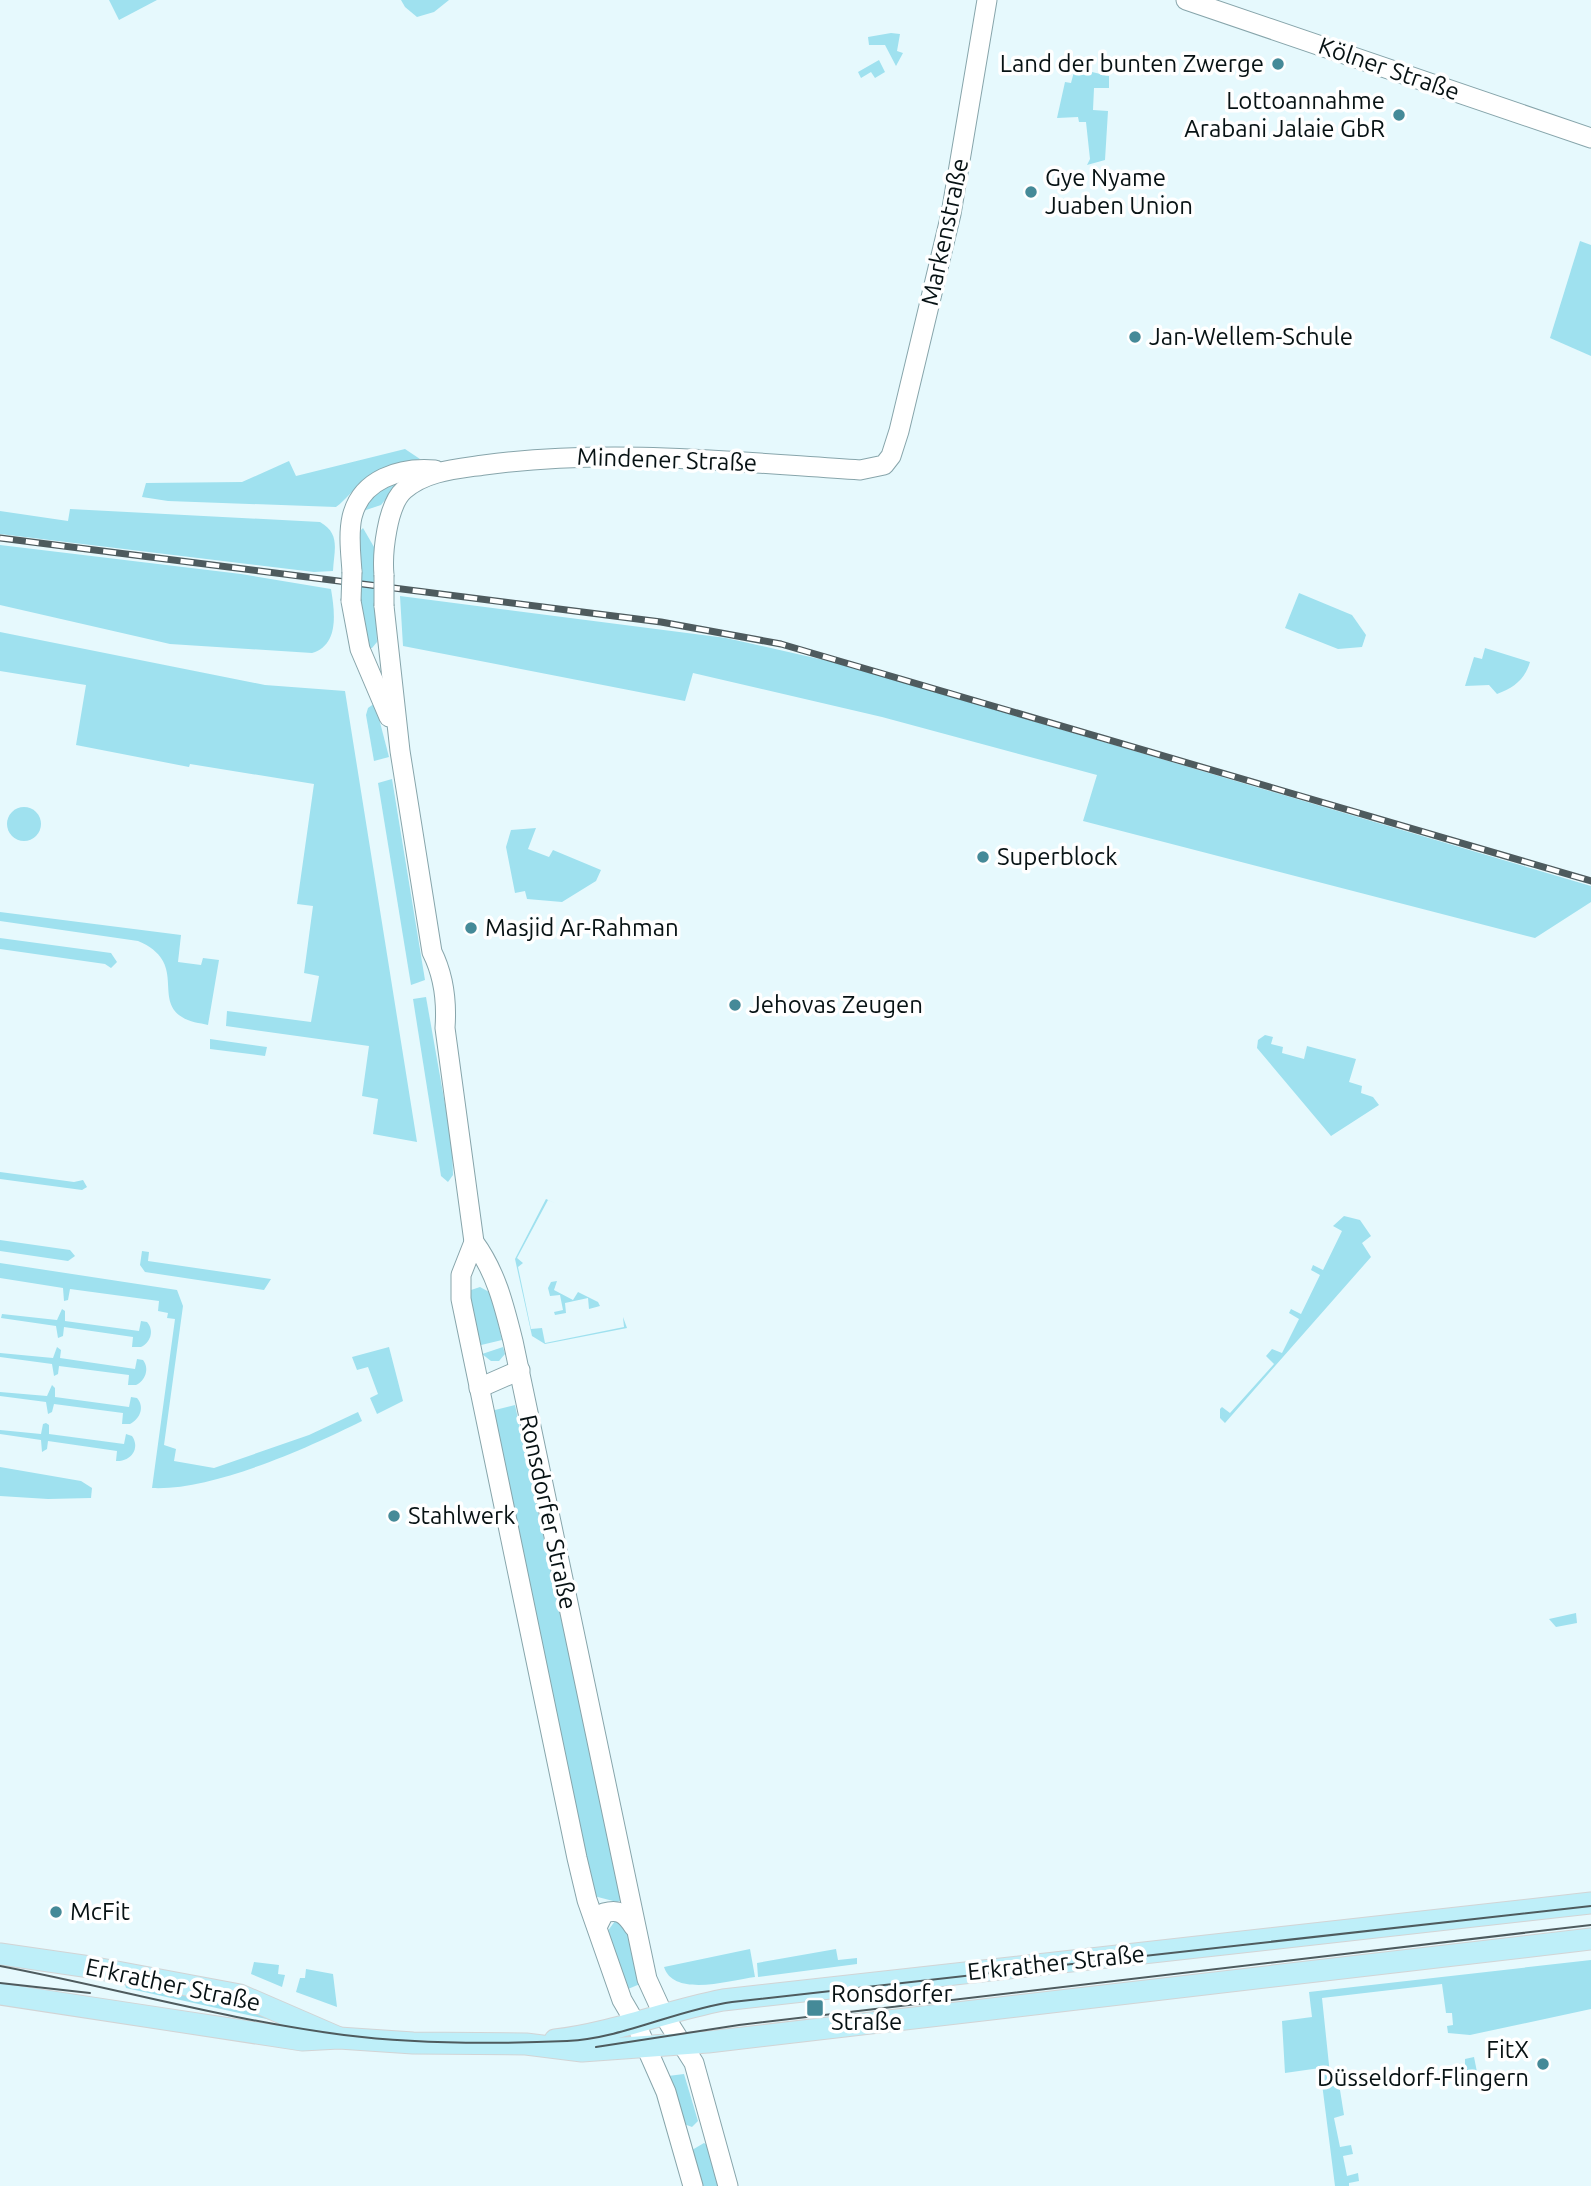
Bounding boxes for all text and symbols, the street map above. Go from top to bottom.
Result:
street label: Kölner Straße [1315,32,1463,105]
place label: Land der bunten Zwerge [1000,50,1264,77]
marker: Land der bunten Zwerge [1270,56,1286,72]
place label: Lottoannahme Arabani Jalaie GbR [1184,87,1385,142]
marker: Lottoannahme Arabani Jalaie GbR [1391,107,1407,123]
street label: Markenstraße [916,156,973,308]
place label: Gye Nyame Juaben Union [1045,164,1193,219]
marker: Gye Nyame Juaben Union [1023,184,1039,200]
place label: Jan-Wellem-Schule [1149,323,1353,350]
marker: Jan-Wellem-Schule [1127,329,1143,345]
street label: Mindener Straße [576,443,758,476]
place label: Superblock [997,843,1117,870]
marker: Superblock [975,849,991,865]
place label: Masjid Ar-Rahman [485,914,679,941]
marker: Masjid Ar-Rahman [463,920,479,936]
place label: Jehovas Zeugen [749,991,923,1018]
marker: Jehovas Zeugen [727,997,743,1013]
street label: Ronsdorfer Straße [515,1412,582,1612]
place label: Stahlwerk [408,1502,515,1529]
marker: Stahlwerk [386,1508,402,1524]
place label: McFit [70,1898,130,1925]
marker: McFit [48,1904,64,1920]
street label: Erkrather Straße [966,1940,1146,1985]
street label: Erkrather Straße [83,1953,263,2016]
place label: Ronsdorfer Straße [831,1980,953,2035]
marker: Ronsdorfer Straße [805,1998,825,2018]
place label: FitX Düsseldorf-Flingern [1317,2036,1529,2091]
marker: FitX Düsseldorf-Flingern [1535,2056,1551,2072]

